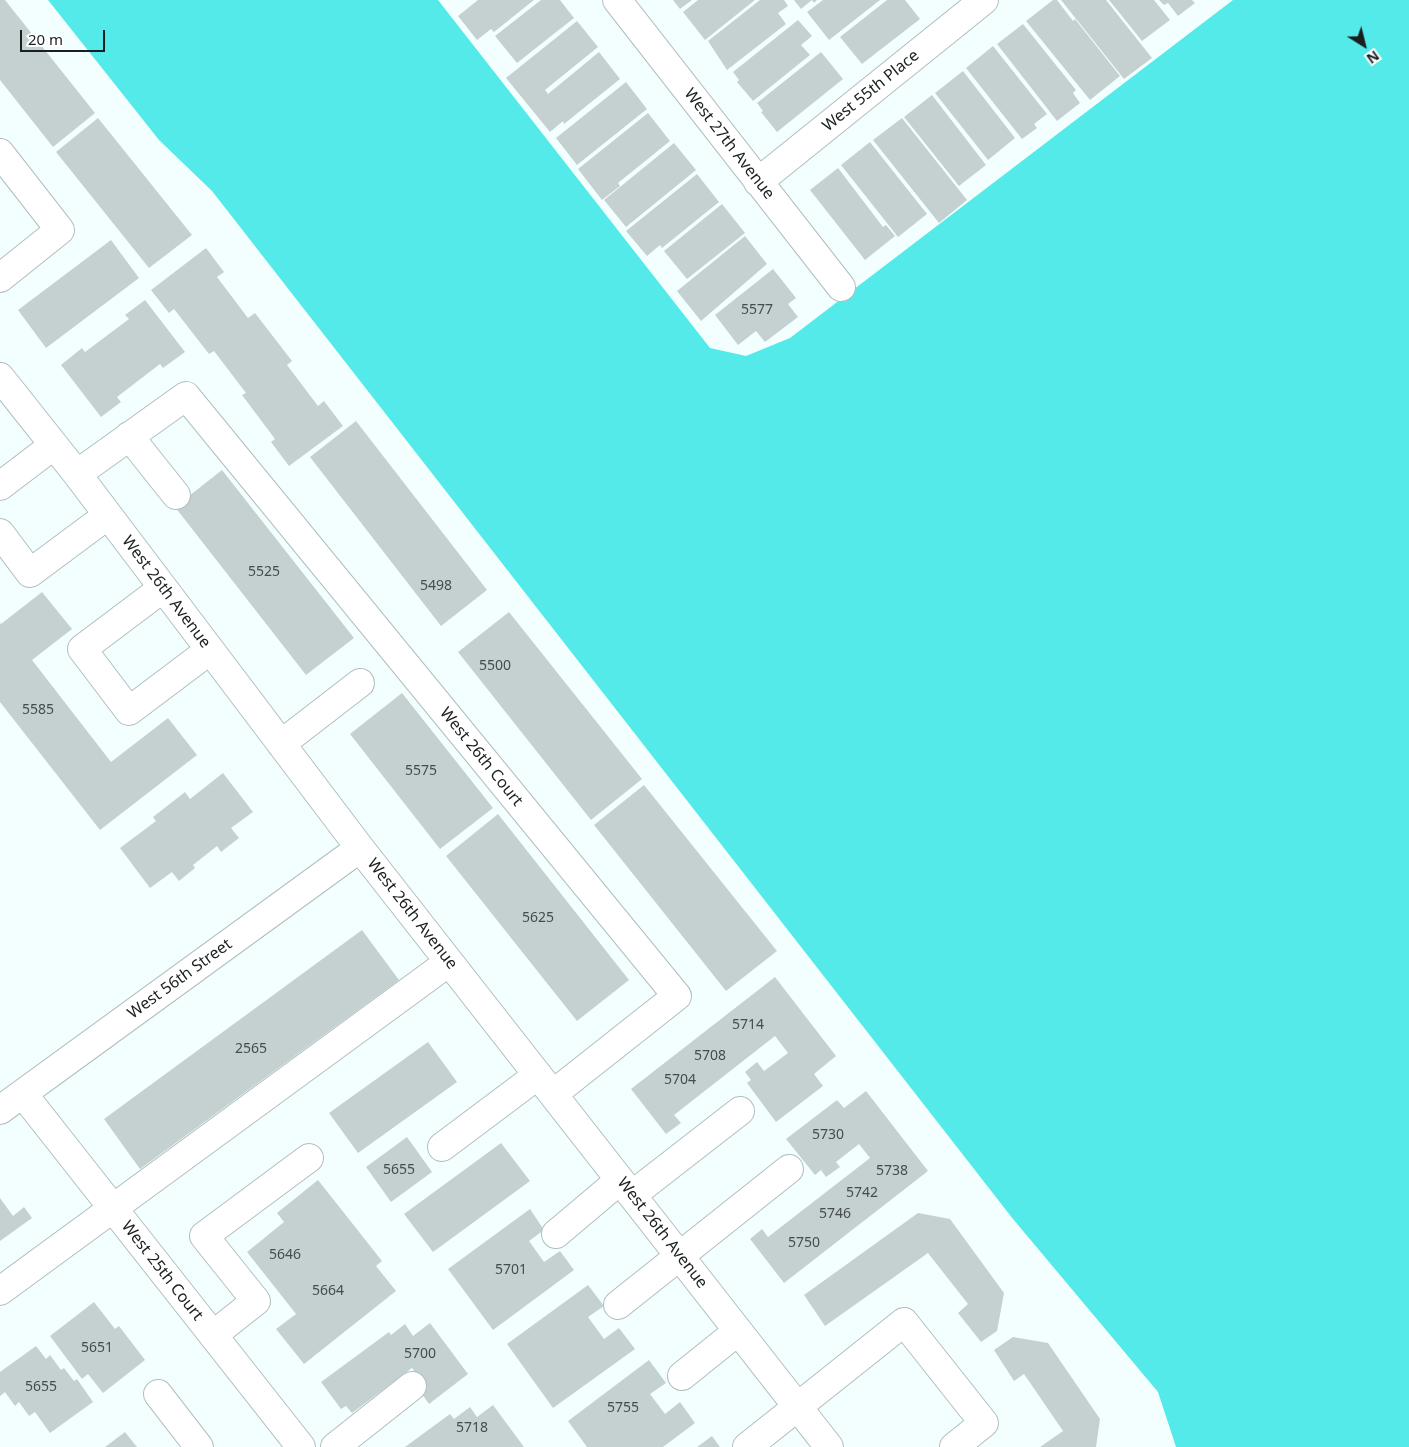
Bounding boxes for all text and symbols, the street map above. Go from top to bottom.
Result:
scale bar [22,20,108,52]
north arrow [1339,20,1389,70]
text: 20 m [28,29,63,49]
street label: West 55th Place [819,46,923,136]
text: N [1363,47,1383,69]
street label: West 27th Avenue [680,85,778,203]
house number: 5577 [741,302,773,318]
street label: West 26th Avenue [118,532,214,652]
house number: 5525 [248,564,280,580]
house number: 5498 [420,578,452,594]
house number: 5500 [479,658,511,674]
house number: 5585 [22,702,54,718]
street label: West 26th Court [435,704,527,810]
house number: 5575 [405,763,437,779]
street label: West 26th Avenue [363,855,461,973]
house number: 5625 [522,910,554,926]
street label: West 56th Street [124,935,236,1023]
house number: 5714 [732,1017,764,1033]
house number: 2565 [235,1041,267,1057]
house number: 5708 [694,1048,726,1064]
house number: 5704 [664,1072,696,1088]
house number: 5730 [812,1127,844,1143]
house number: 5655 [383,1162,415,1178]
house number: 5738 [876,1163,908,1179]
street label: West 26th Avenue [613,1174,711,1292]
house number: 5742 [846,1185,878,1201]
house number: 5746 [819,1206,851,1222]
street label: West 25th Court [117,1217,207,1325]
house number: 5750 [788,1235,820,1251]
house number: 5646 [269,1247,301,1263]
house number: 5701 [495,1262,527,1278]
house number: 5664 [312,1283,344,1299]
house number: 5651 [81,1340,113,1356]
house number: 5700 [404,1346,436,1362]
house number: 5655 [25,1379,57,1395]
house number: 5755 [607,1400,639,1416]
house number: 5718 [456,1420,488,1436]

